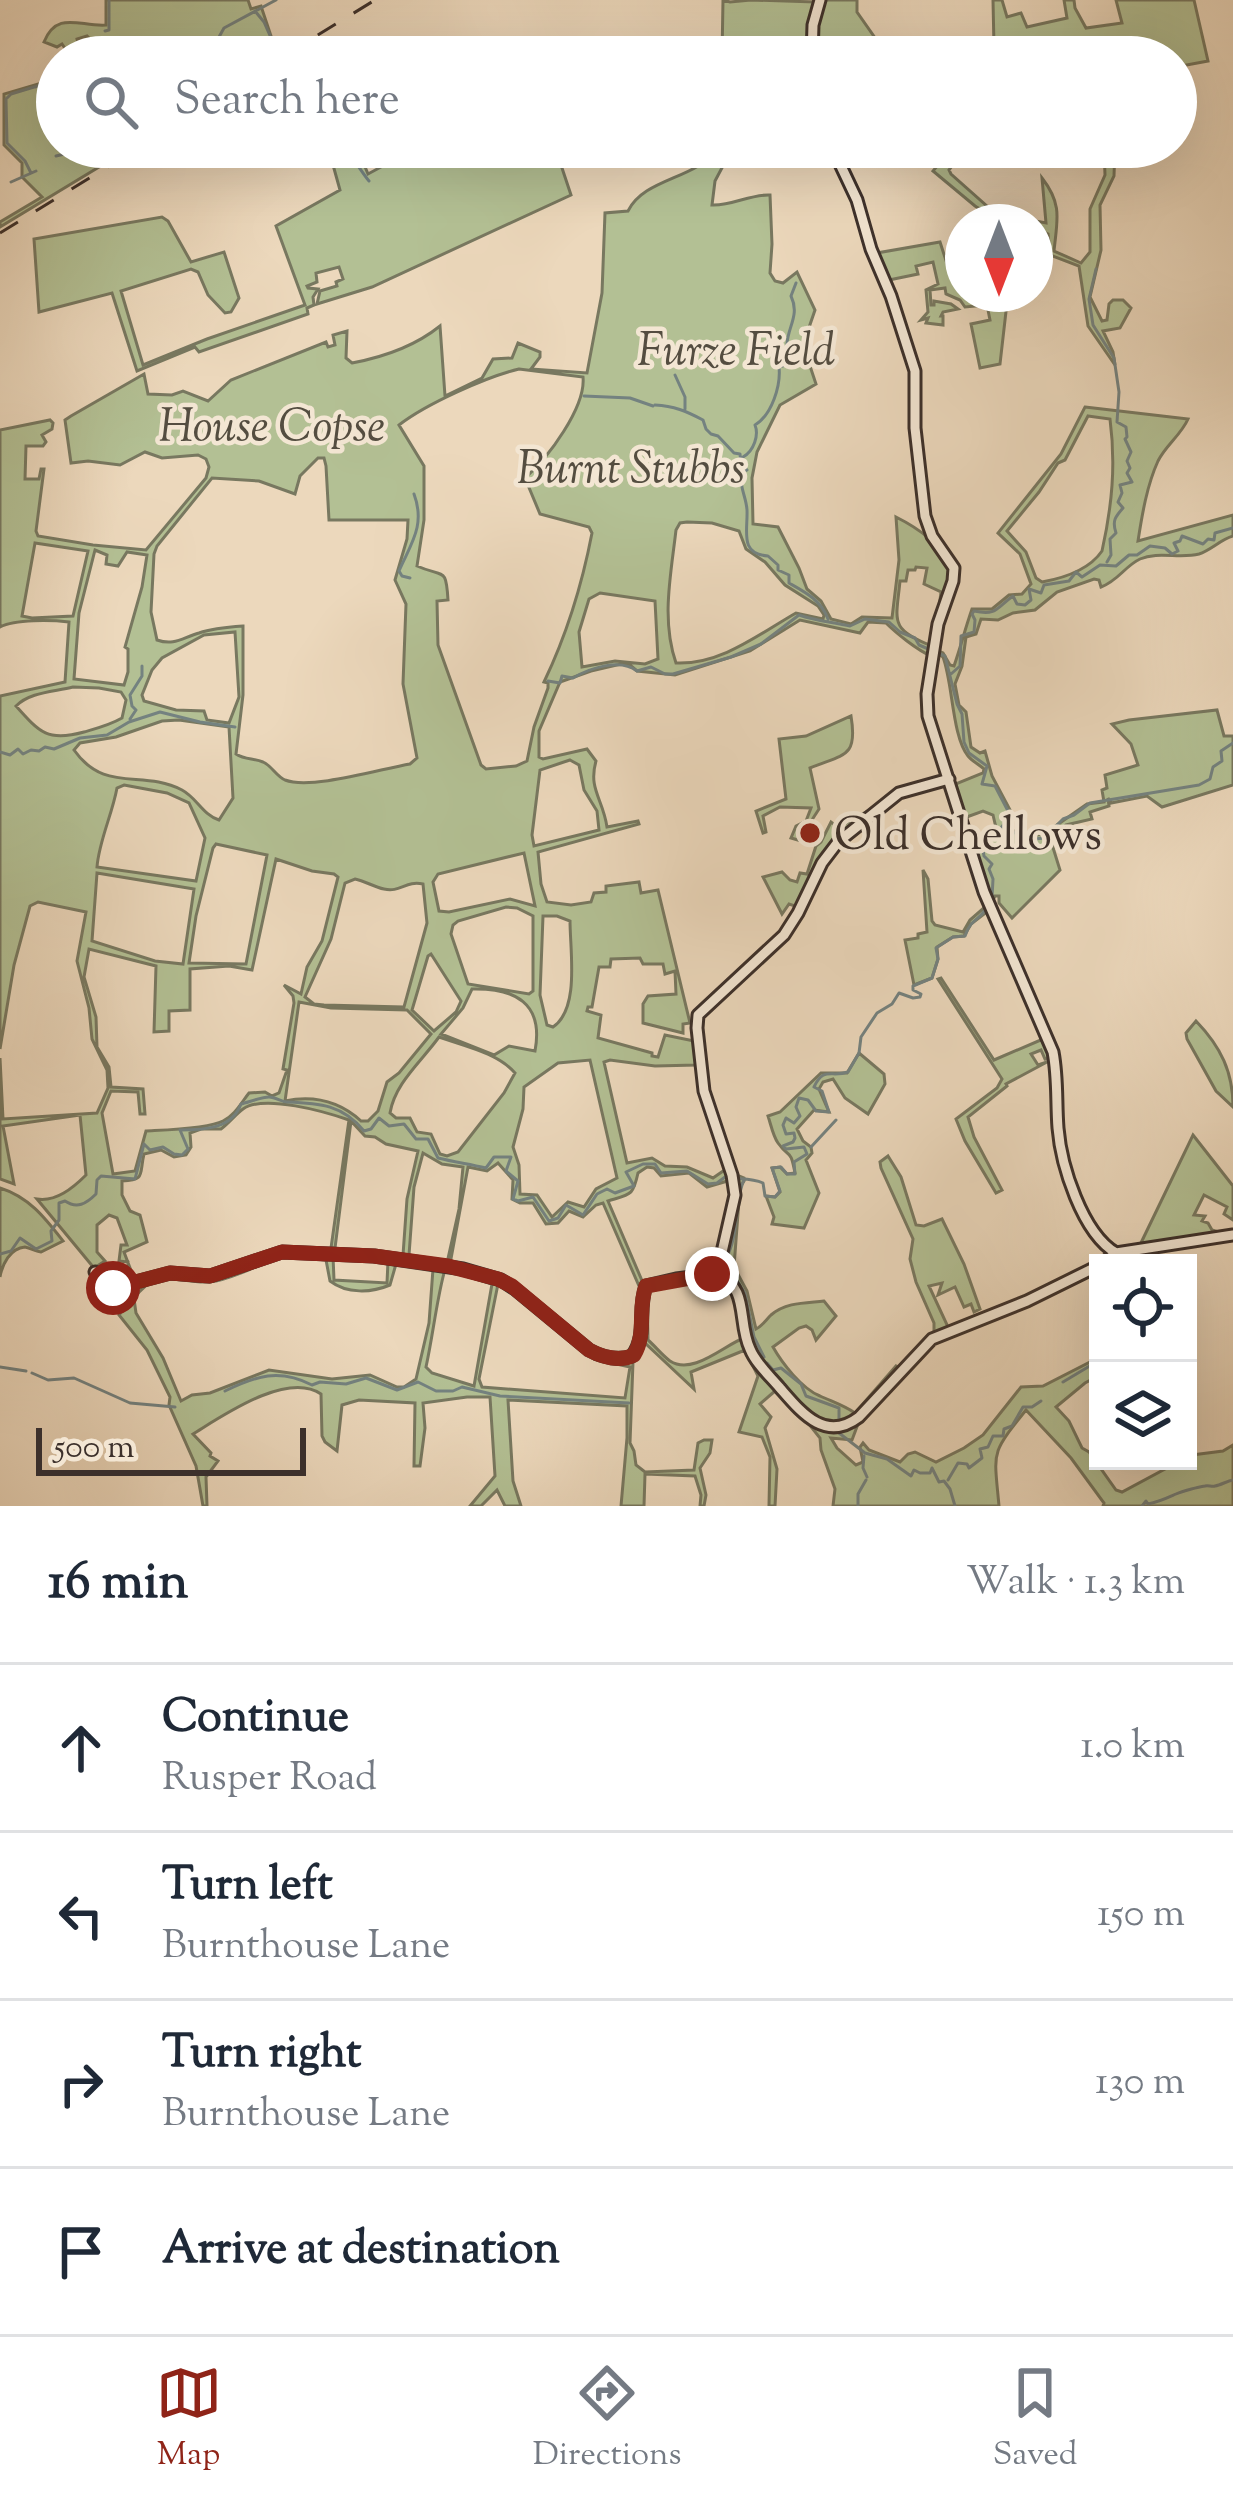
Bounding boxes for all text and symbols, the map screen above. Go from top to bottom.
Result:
search box [36,36,1197,168]
icon: search [78,69,144,135]
text: Search here [174,70,400,135]
north arrow [945,204,1053,312]
park label: Furze Field [637,321,835,386]
park label: House Copse [159,397,385,462]
park label: Burnt Stubbs [517,439,745,504]
place label: Old Chellows [834,806,1102,871]
marker: Old Chellows [797,820,823,846]
route end [685,1247,739,1301]
map controls [1089,1254,1197,1470]
button: locate [1089,1254,1197,1362]
route start [86,1261,140,1315]
button: layers [1089,1362,1197,1470]
scale bar [36,1422,306,1475]
text: 500 m [54,1425,135,1473]
text: 16 min [48,1548,188,1621]
text: Walk · 1.3 km [966,1556,1185,1612]
text: Continue [162,1687,349,1752]
icon: ahead [48,1715,114,1781]
text: 1.0 km [1081,1720,1185,1776]
text: Rusper Road [162,1752,377,1808]
text: Turn left [162,1855,333,1920]
icon: left [48,1883,114,1949]
text: 150 m [1097,1888,1185,1944]
text: Burnthouse Lane [162,1920,450,1976]
text: Turn right [162,2023,361,2088]
icon: right [48,2051,114,2117]
text: 130 m [1095,2056,1185,2112]
text: Burnthouse Lane [162,2088,450,2144]
icon: arrive [48,2219,114,2285]
text: Arrive at destination [162,2219,560,2284]
tab: Map [156,2360,222,2480]
tab: Directions [533,2360,682,2480]
tab: Saved [993,2360,1077,2480]

